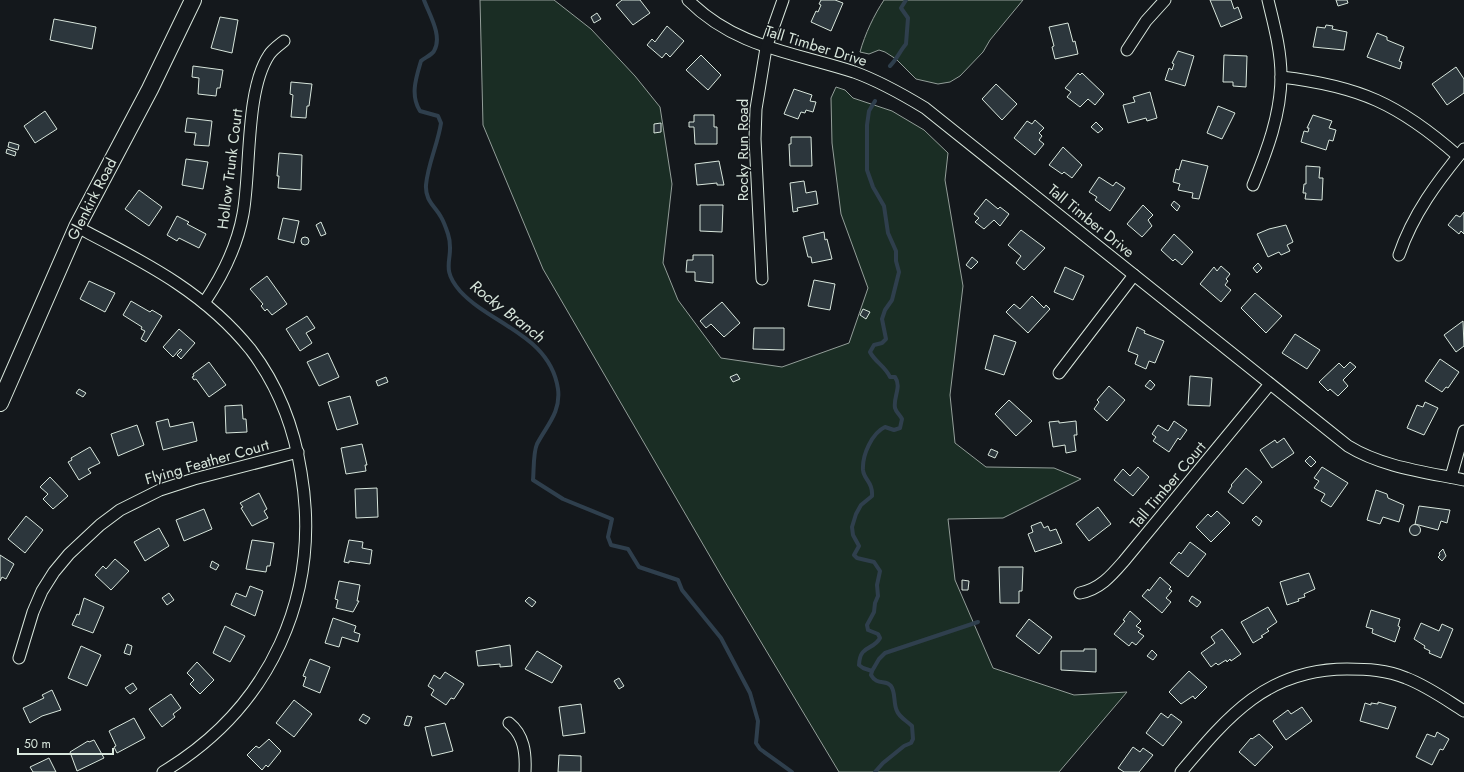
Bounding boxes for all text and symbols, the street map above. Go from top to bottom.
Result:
street label: Tall Timber Drive [762,20,870,72]
street label: Rocky Run Road [732,99,754,201]
street label: Hollow Trunk Court [212,107,248,231]
street label: Glenkirk Road [62,154,122,244]
street label: Tall Timber Drive [1043,179,1139,263]
water label: Rocky Branch [465,275,550,348]
street label: Flying Feather Court [142,434,272,490]
street label: Tall Timber Court [1125,436,1211,533]
scale bar [18,730,113,756]
text: 50 m [24,735,51,753]

